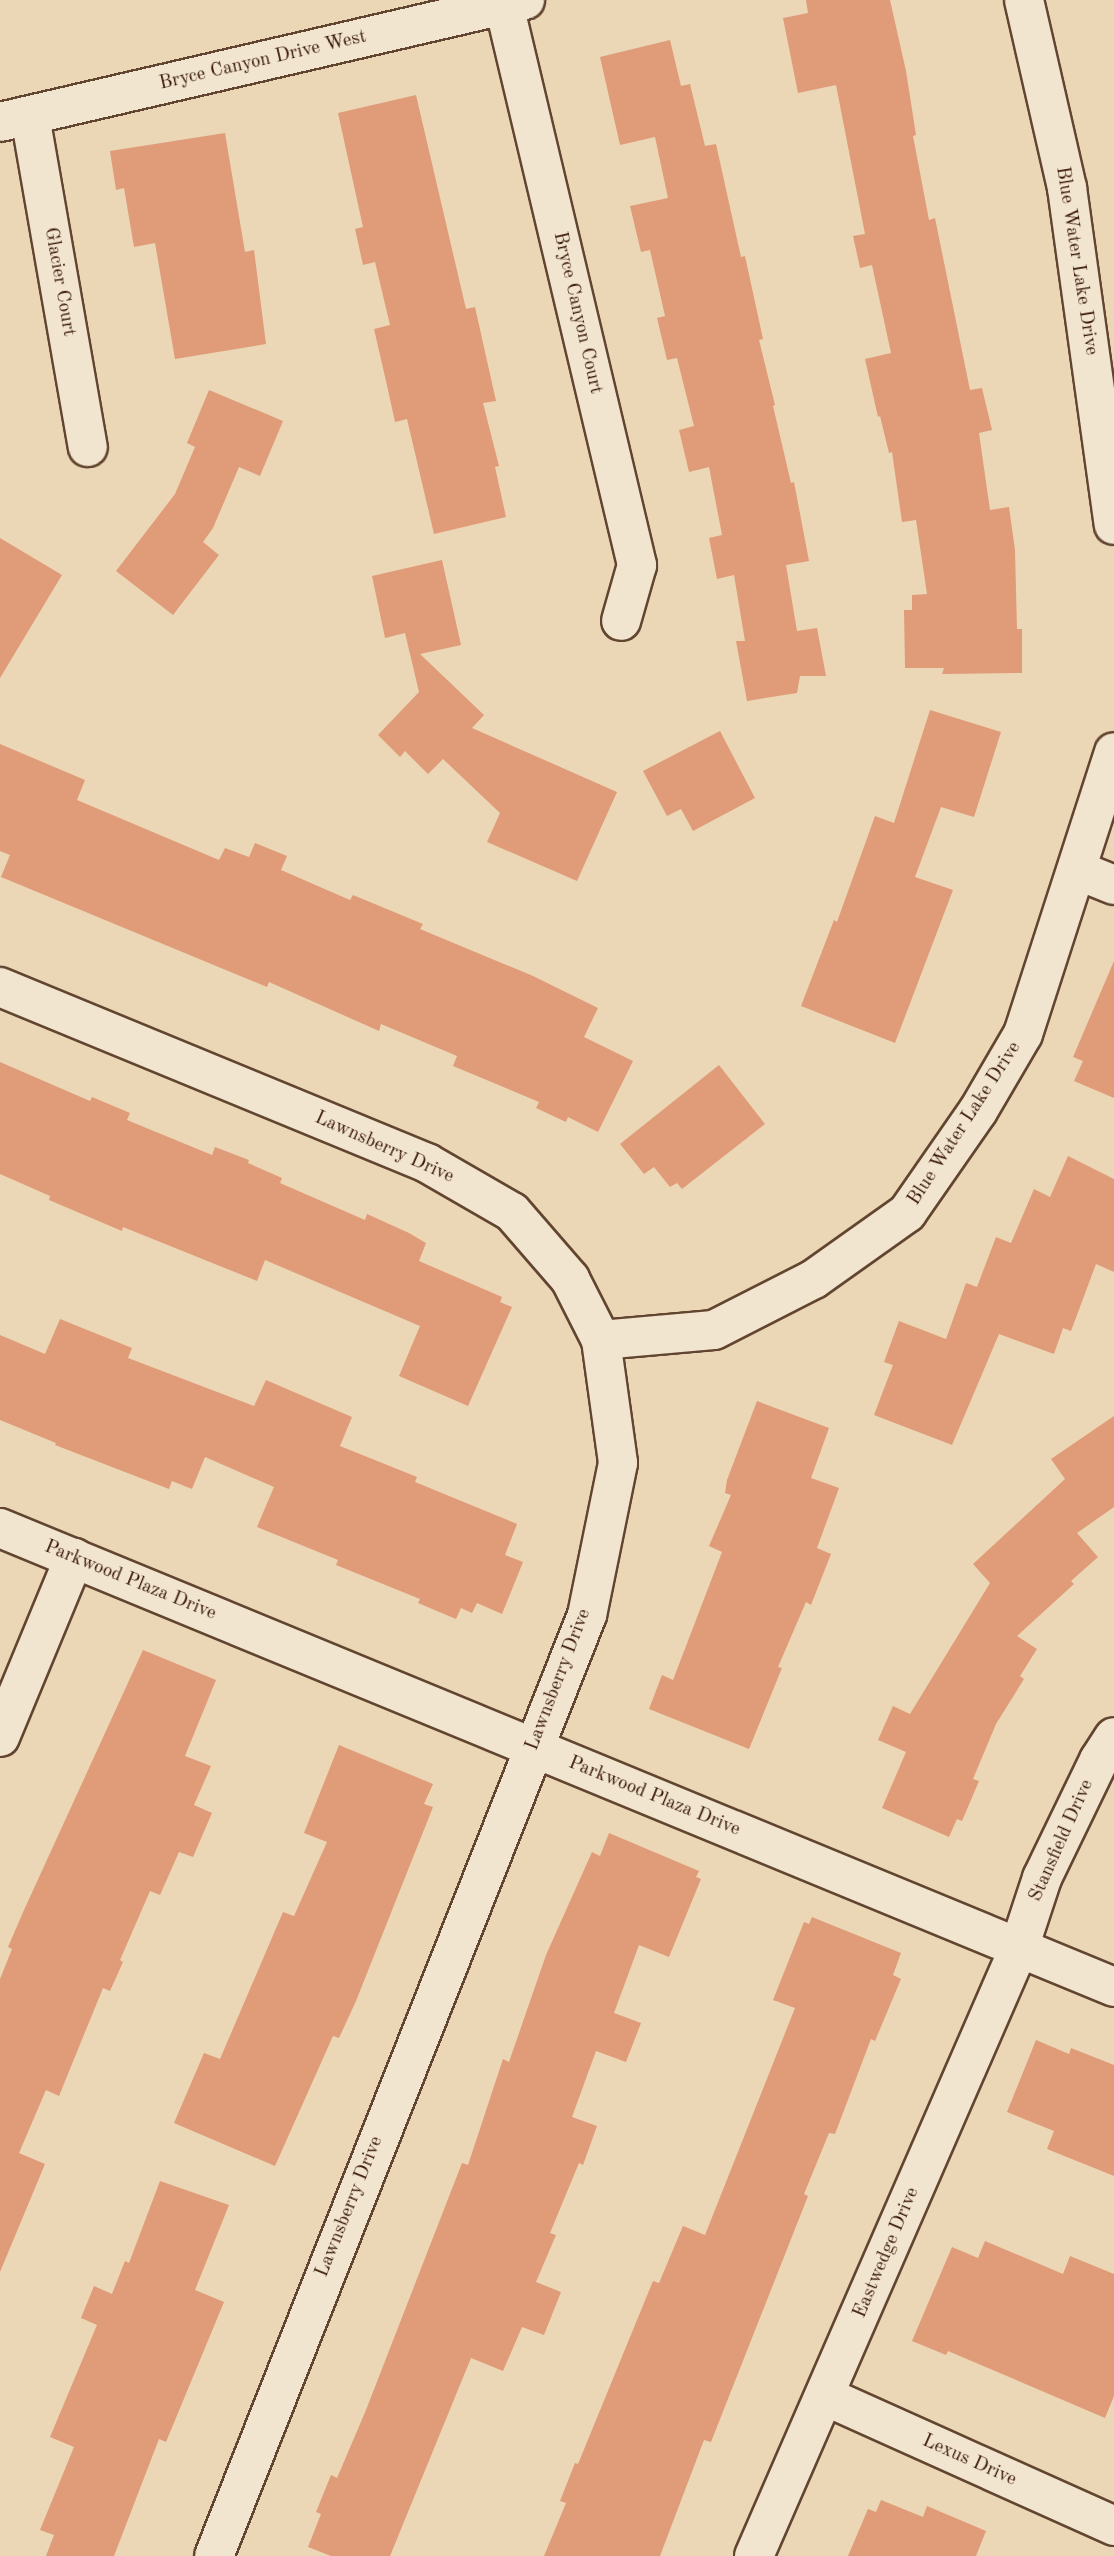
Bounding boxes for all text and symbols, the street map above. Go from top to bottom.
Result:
street label: Bryce Canyon Drive West [157,26,369,96]
street label: Blue Water Lake Drive [1050,165,1102,357]
street label: Glacier Court [38,226,80,338]
street label: Bryce Canyon Court [547,230,607,396]
street label: Blue Water Lake Drive [903,1038,1027,1210]
street label: Lawnsberry Drive [311,1107,457,1189]
street label: Parkwood Plaza Drive [41,1536,219,1626]
street label: Lawnsberry Drive [521,1606,597,1754]
street label: Parkwood Plaza Drive [565,1752,743,1842]
street label: Stansfield Drive [1025,1776,1099,1906]
street label: Lawnsberry Drive [311,2133,389,2281]
street label: Eastwedge Drive [849,2184,925,2322]
street label: Lexus Drive [918,2430,1020,2492]

